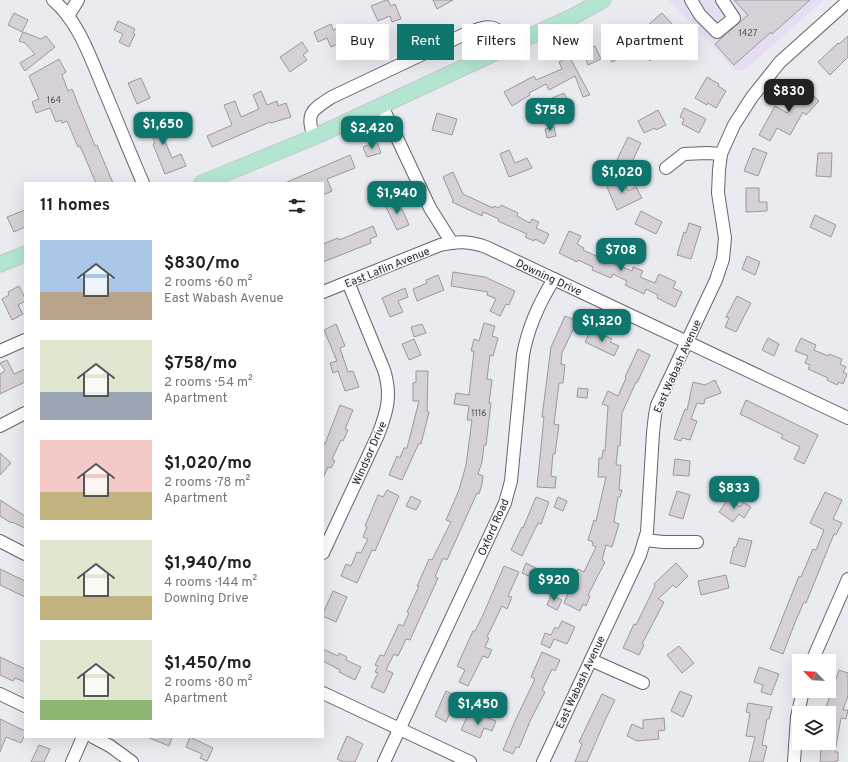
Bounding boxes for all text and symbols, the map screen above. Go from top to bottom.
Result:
chip: Buy [336,24,389,60]
chip: Rent [397,24,454,60]
chip: Filters [462,24,530,60]
chip: New [538,24,593,60]
chip: Apartment [601,24,698,60]
house number: 1427 [739,28,758,39]
pin: $830 [765,79,813,113]
text: $830 [773,84,805,100]
house number: 164 [47,95,62,106]
pin: $758 [526,98,574,132]
text: $758 [535,103,565,119]
pin: $1,650 [130,112,196,146]
pin: $2,420 [339,116,405,150]
text: $1,650 [143,117,183,133]
text: $2,420 [350,121,394,137]
pin: $1,020 [589,160,655,194]
text: $1,020 [601,165,643,181]
pin: $1,940 [364,181,430,215]
text: $1,940 [376,186,418,202]
text: 11 homes [40,195,110,217]
icon: filters [286,195,308,217]
pin: $708 [597,238,645,272]
text: $708 [605,243,637,259]
street label: East Laflin Avenue [343,244,432,291]
text: $830/mo [164,253,240,275]
icon: home [72,256,120,304]
street label: Downing Drive [513,256,584,299]
text: 2 rooms · 60 m² [164,275,253,291]
text: East Wabash Avenue [164,291,283,307]
pin: $1,320 [569,309,635,343]
text: $1,320 [582,314,622,330]
street label: East Wabash Avenue [651,317,705,415]
text: $758/mo [164,353,237,375]
icon: home [72,356,120,404]
text: 2 rooms · 54 m² [164,375,253,391]
text: Apartment [164,391,227,407]
house number: 1116 [471,408,487,419]
street label: Windsor Drive [350,419,390,488]
text: $1,020/mo [164,453,252,475]
icon: home [72,456,120,504]
text: 2 rooms · 78 m² [164,475,250,491]
pin: $833 [710,476,758,510]
text: $833 [718,481,750,497]
text: Apartment [164,491,227,507]
street label: Oxford Road [475,497,513,558]
text: $1,940/mo [164,553,252,575]
icon: home [72,556,120,604]
pin: $920 [530,568,578,602]
text: $920 [538,573,570,589]
text: 4 rooms · 144 m² [164,575,257,591]
text: Downing Drive [164,591,248,607]
street label: East Wabash Avenue [553,634,609,731]
text: $1,450/mo [164,653,251,675]
north arrow [792,654,836,698]
map controls [792,654,836,750]
icon: home [72,656,120,704]
text: 2 rooms · 80 m² [164,675,253,691]
text: Apartment [164,691,227,707]
pin: $1,450 [445,692,511,726]
text: $1,450 [457,697,499,713]
button: layers [792,706,836,750]

